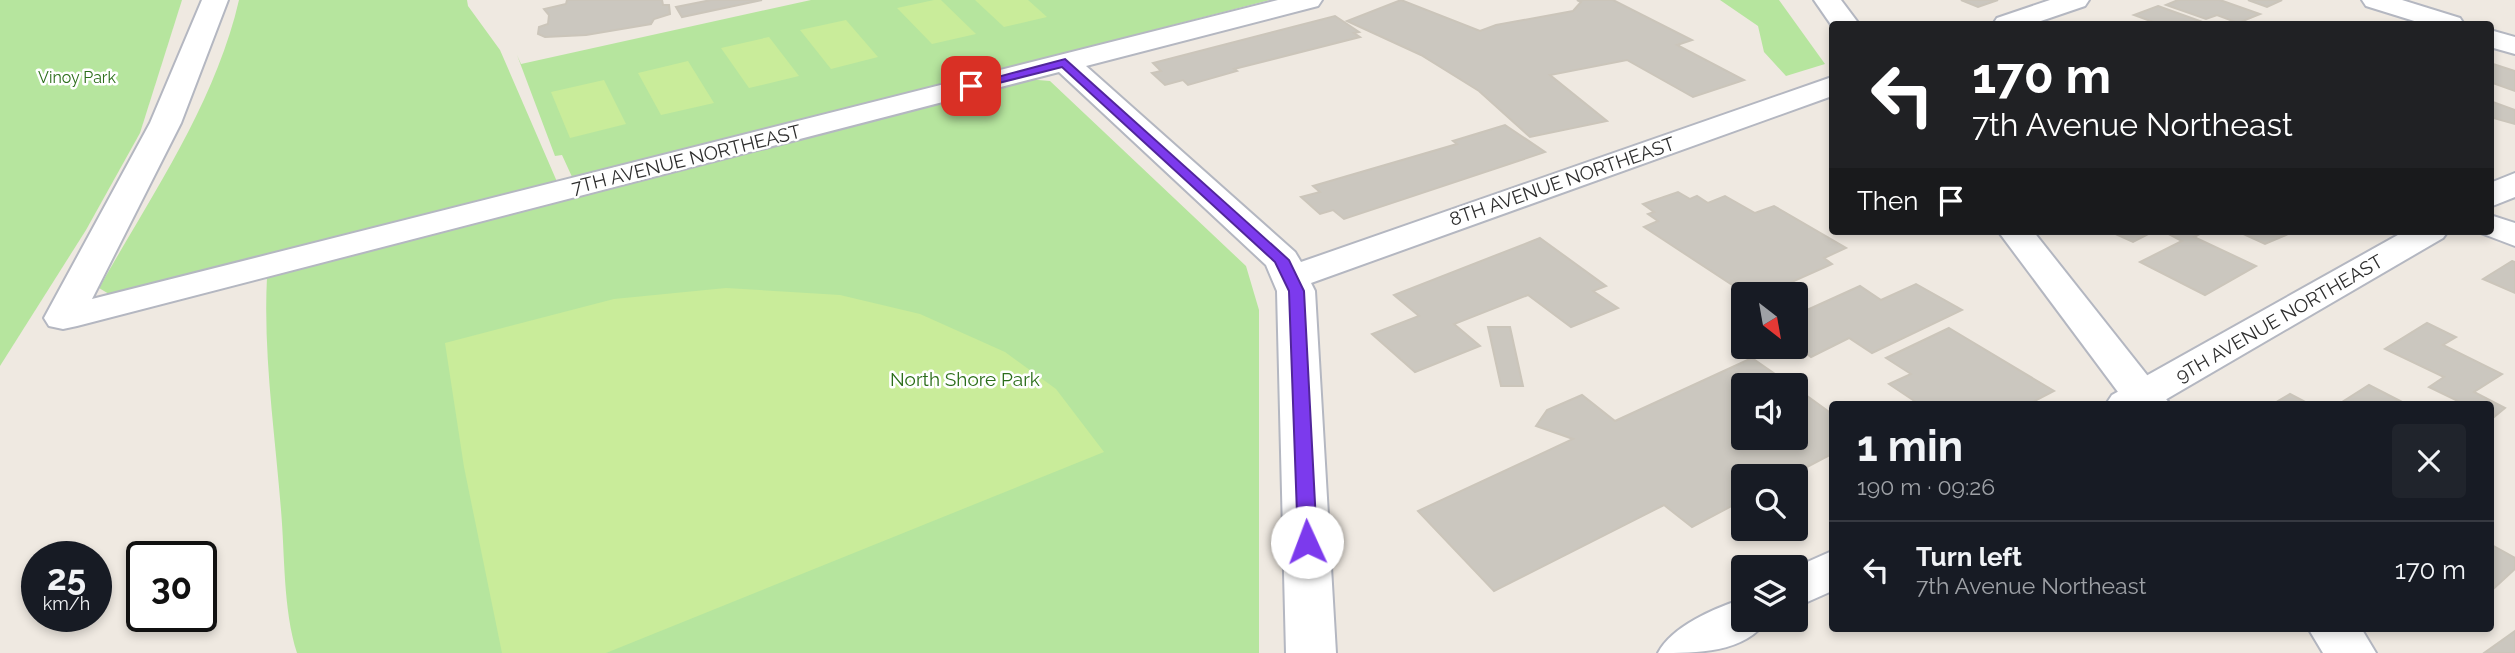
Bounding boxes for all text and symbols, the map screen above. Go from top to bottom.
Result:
text: 170 m [1972,47,2111,104]
icon: left [1857,49,1948,140]
pin [941,56,1001,116]
icon: arrive [952,67,990,105]
park label: Vinoy Park [38,68,116,87]
text: 7th Avenue Northeast [1972,106,2293,143]
street label: 7TH AVENUE NORTHEAST [569,120,803,198]
street label: 8TH AVENUE NORTHEAST [1446,132,1678,230]
icon: arrive [1932,182,1970,220]
text: Then [1857,186,1918,216]
street label: 9TH AVENUE NORTHEAST [2172,249,2387,386]
north arrow [1731,282,1808,359]
map controls [1731,282,1808,632]
park label: North Shore Park [890,368,1040,390]
button: sound [1731,373,1808,450]
text: 1 min [1857,422,1963,471]
button: close [2392,424,2466,498]
button: search [1731,464,1808,541]
text: 190 m · 09:26 [1857,473,1995,500]
position arrow [1270,505,1344,579]
speed limit sign: 30 [126,541,217,632]
text: Turn left [1916,542,2022,572]
icon: left [1857,551,1895,589]
button: layers [1731,555,1808,632]
text: 170 m [2395,555,2466,585]
text: 25 [47,557,86,598]
text: 7th Avenue Northeast [1916,572,2146,599]
text: km/h [43,593,90,614]

